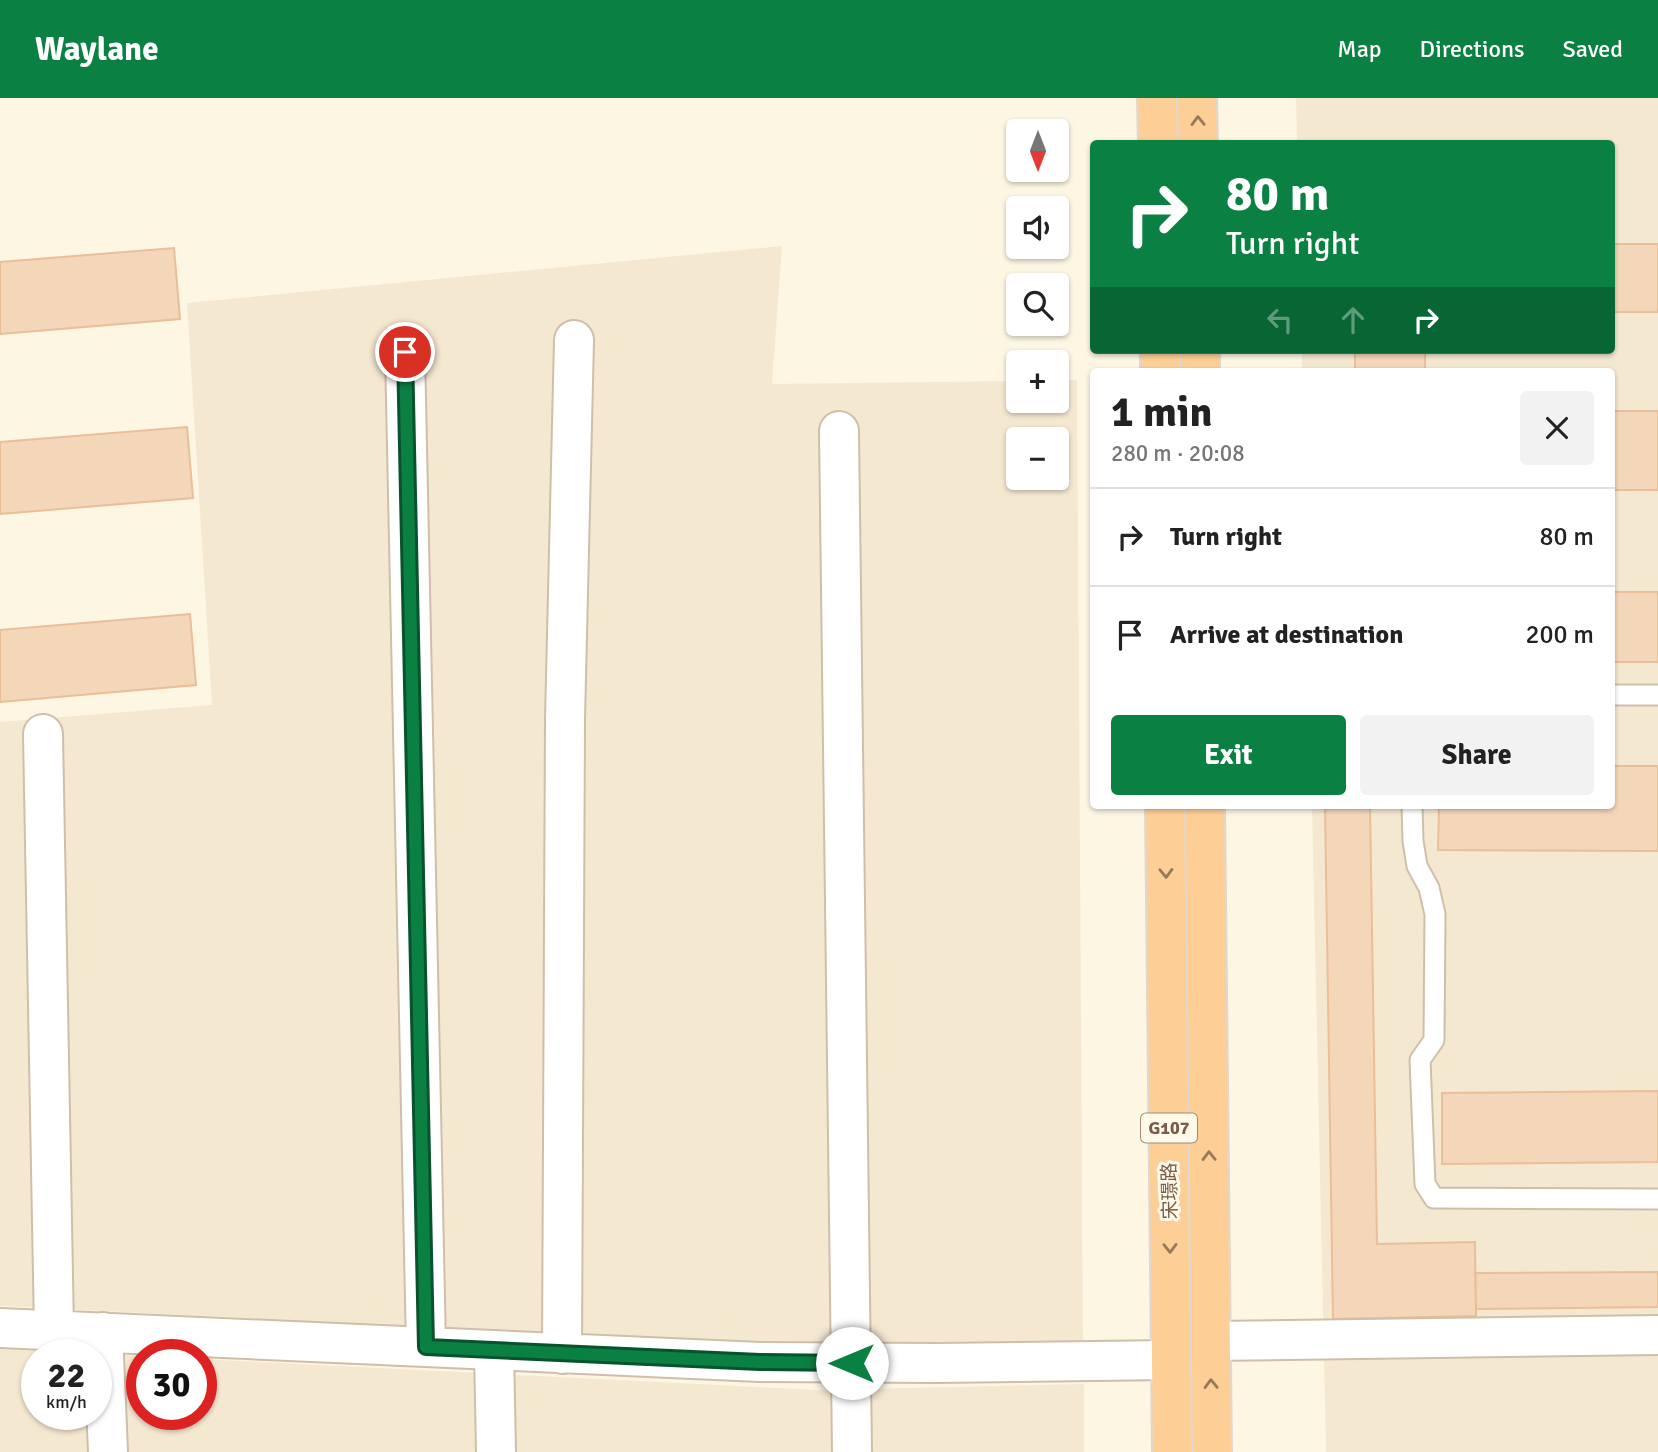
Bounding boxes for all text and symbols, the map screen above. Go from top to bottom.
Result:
text: Waylane [35,29,159,70]
text: Map [1337,34,1382,64]
text: Directions [1420,34,1525,64]
text: Saved [1563,34,1623,64]
one-way arrow [1190,115,1206,126]
north arrow [1006,119,1069,182]
map controls [1006,119,1069,490]
text: 80 m [1226,164,1329,224]
icon: right [1111,168,1202,259]
button: sound [1006,196,1069,259]
text: Turn right [1226,224,1359,263]
button: search [1006,273,1069,336]
icon: left [1261,301,1299,339]
icon: ahead [1334,301,1372,339]
icon: right [1407,301,1445,339]
pin [375,322,435,382]
icon: arrive [386,333,424,371]
button: + [1006,350,1069,413]
text: 1 min [1111,387,1212,438]
button: close [1520,391,1594,465]
button: − [1006,427,1069,490]
text: 280 m · 20:08 [1111,439,1245,468]
icon: right [1111,518,1149,556]
text: Turn right [1170,521,1282,553]
text: 80 m [1539,521,1594,553]
icon: arrive [1111,616,1149,654]
text: Arrive at destination [1170,619,1403,651]
text: 200 m [1525,619,1594,651]
button: Exit [1111,715,1346,795]
button: Share [1360,715,1594,795]
one-way arrow [1158,868,1174,879]
road number: G107 [1141,1113,1197,1142]
one-way arrow [1201,1151,1217,1161]
street label: 宋璟路 [1158,1162,1182,1220]
one-way arrow [1162,1243,1178,1253]
position arrow [815,1326,889,1400]
speed limit sign: 30 [126,1339,217,1430]
text: 22 [48,1354,85,1397]
one-way arrow [1204,1378,1219,1389]
text: km/h [46,1391,87,1413]

